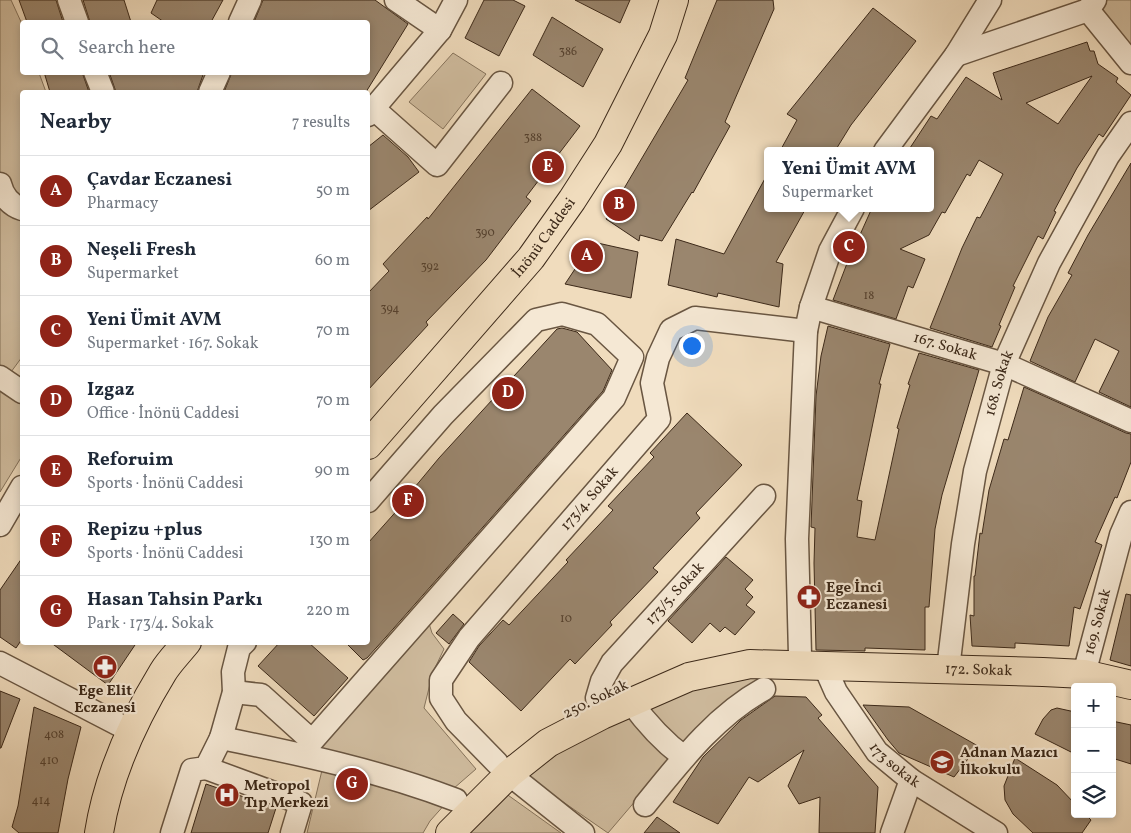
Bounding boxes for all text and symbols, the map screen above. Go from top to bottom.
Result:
search box [20,20,370,75]
icon: search [38,34,66,62]
text: Search here [78,35,175,61]
house number: 386 [559,44,577,60]
text: Nearby [40,108,111,137]
text: 7 results [292,112,350,134]
house number: 388 [524,130,542,146]
popup [764,147,934,212]
pin: E [532,148,564,186]
text: Yeni Ümit AVM [782,156,916,182]
text: Çavdar Eczanesi [87,167,232,193]
text: A [50,180,62,202]
text: 50 m [316,180,350,202]
text: Supermarket [782,182,874,204]
pin: B [603,186,635,224]
text: Pharmacy [87,193,158,215]
street label: İnönü Caddesi [508,194,581,283]
house number: 390 [475,225,495,241]
pin: C [833,228,865,266]
text: Neşeli Fresh [87,237,196,263]
pin: A [571,237,603,275]
text: B [51,250,61,272]
text: 60 m [315,250,350,272]
house number: 392 [421,259,439,275]
text: Supermarket [87,263,179,285]
house number: 18 [864,288,874,304]
house number: 394 [380,301,400,317]
text: Yeni Ümit AVM [87,307,221,333]
text: C [51,320,61,342]
text: 70 m [316,320,350,342]
street label: 167. Sokak [911,327,980,366]
text: Supermarket · 167. Sokak [87,333,258,355]
your location [679,333,705,359]
street label: 168. Sokak [980,347,1019,418]
pin: D [492,374,524,412]
text: Izgaz [87,377,134,403]
text: D [50,390,62,412]
text: 70 m [316,390,350,412]
text: Office · İnönü Caddesi [87,403,239,425]
text: Reforuim [87,447,174,473]
text: E [51,460,61,482]
text: 90 m [314,460,350,482]
street label: 173/4. Sokak [556,462,624,536]
text: Sports · İnönü Caddesi [87,473,243,495]
pin: F [392,482,424,520]
text: Repizu +plus [87,517,203,543]
text: F [51,530,61,552]
text: 130 m [309,530,350,552]
text: Sports · İnönü Caddesi [87,543,243,565]
street label: 173/5. Sokak [641,558,709,630]
place label: Ege İnci Eczanesi [826,578,888,616]
pharmacy icon: Ege İnci Eczanesi [796,584,822,610]
street label: 169. Sokak [1079,586,1117,657]
text: Hasan Tahsin Parkı [87,587,263,613]
text: G [50,600,62,622]
text: 220 m [306,600,350,622]
house number: 10 [560,611,572,627]
text: Park · 173/4. Sokak [87,613,214,635]
pharmacy icon: Ege Elit Eczanesi [92,654,118,680]
street label: 172. Sokak [945,659,1013,682]
street label: 250. Sokak [560,675,632,725]
place label: Ege Elit Eczanesi [74,681,136,719]
map controls [1071,683,1116,818]
button: + [1071,683,1116,728]
house number: 408 [44,727,64,743]
button: − [1071,728,1116,773]
street label: 173 sokak [863,739,924,793]
place label: Adnan Mazıcı İlkokulu [960,743,1058,781]
school or university icon: Adnan Mazıcı İlkokulu [929,749,955,775]
house number: 410 [39,753,59,769]
pin: G [336,765,368,803]
button: layers [1071,773,1116,818]
place label: Metropol Tıp Merkezi [244,776,329,814]
hospital icon: Metropol Tıp Merkezi [214,782,240,808]
house number: 414 [32,793,50,809]

